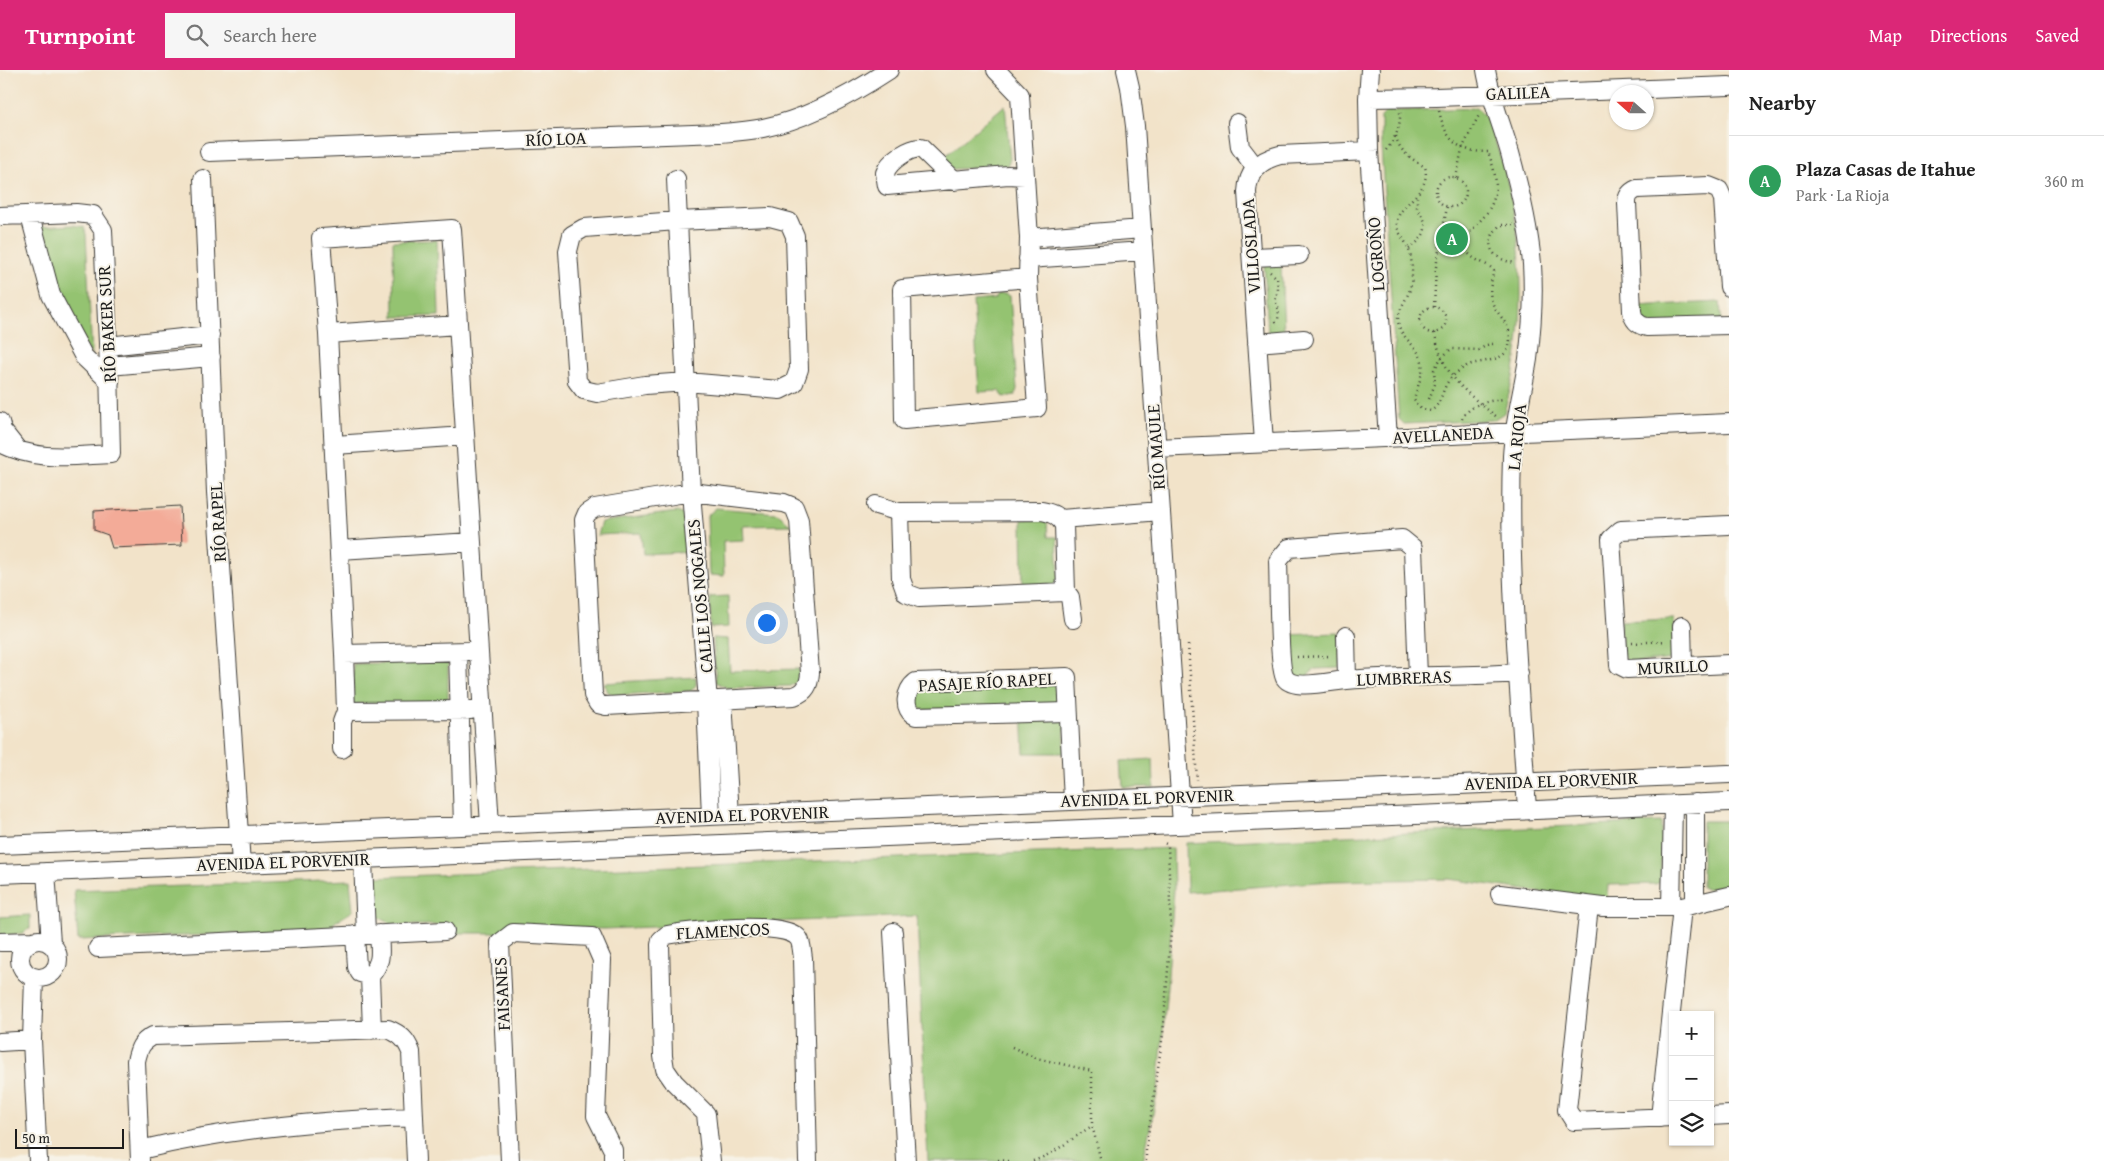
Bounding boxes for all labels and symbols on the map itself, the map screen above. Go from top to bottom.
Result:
street label: GALILEA [1485,78,1551,107]
north arrow [1609,85,1654,130]
street label: RÍO LOA [525,124,587,153]
street label: VILLOSLADA [1234,197,1267,295]
street label: LOGROÑO [1359,216,1392,292]
pin: A [1436,220,1468,258]
street label: RÍO BAKER SUR [90,264,123,383]
street label: LA RIOJA [1500,402,1533,472]
street label: RÍO MAULE [1139,403,1172,491]
street label: AVELLANEDA [1392,418,1494,451]
street label: RÍO RAPEL [202,481,233,562]
street label: CALLE LOS NOGALES [679,518,720,674]
your location [754,610,780,636]
street label: MURILLO [1637,651,1709,682]
street label: LUMBRERAS [1356,662,1452,693]
street label: PASAJE RÍO RAPEL [918,664,1057,699]
street label: AVENIDA EL PORVENIR [1464,764,1639,797]
street label: AVENIDA EL PORVENIR [1060,781,1235,814]
street label: AVENIDA EL PORVENIR [655,798,830,831]
street label: AVENIDA EL PORVENIR [196,845,371,878]
street label: FLAMENCOS [676,915,771,946]
street label: FAISANES [486,957,517,1031]
scale bar [15,1126,124,1149]

